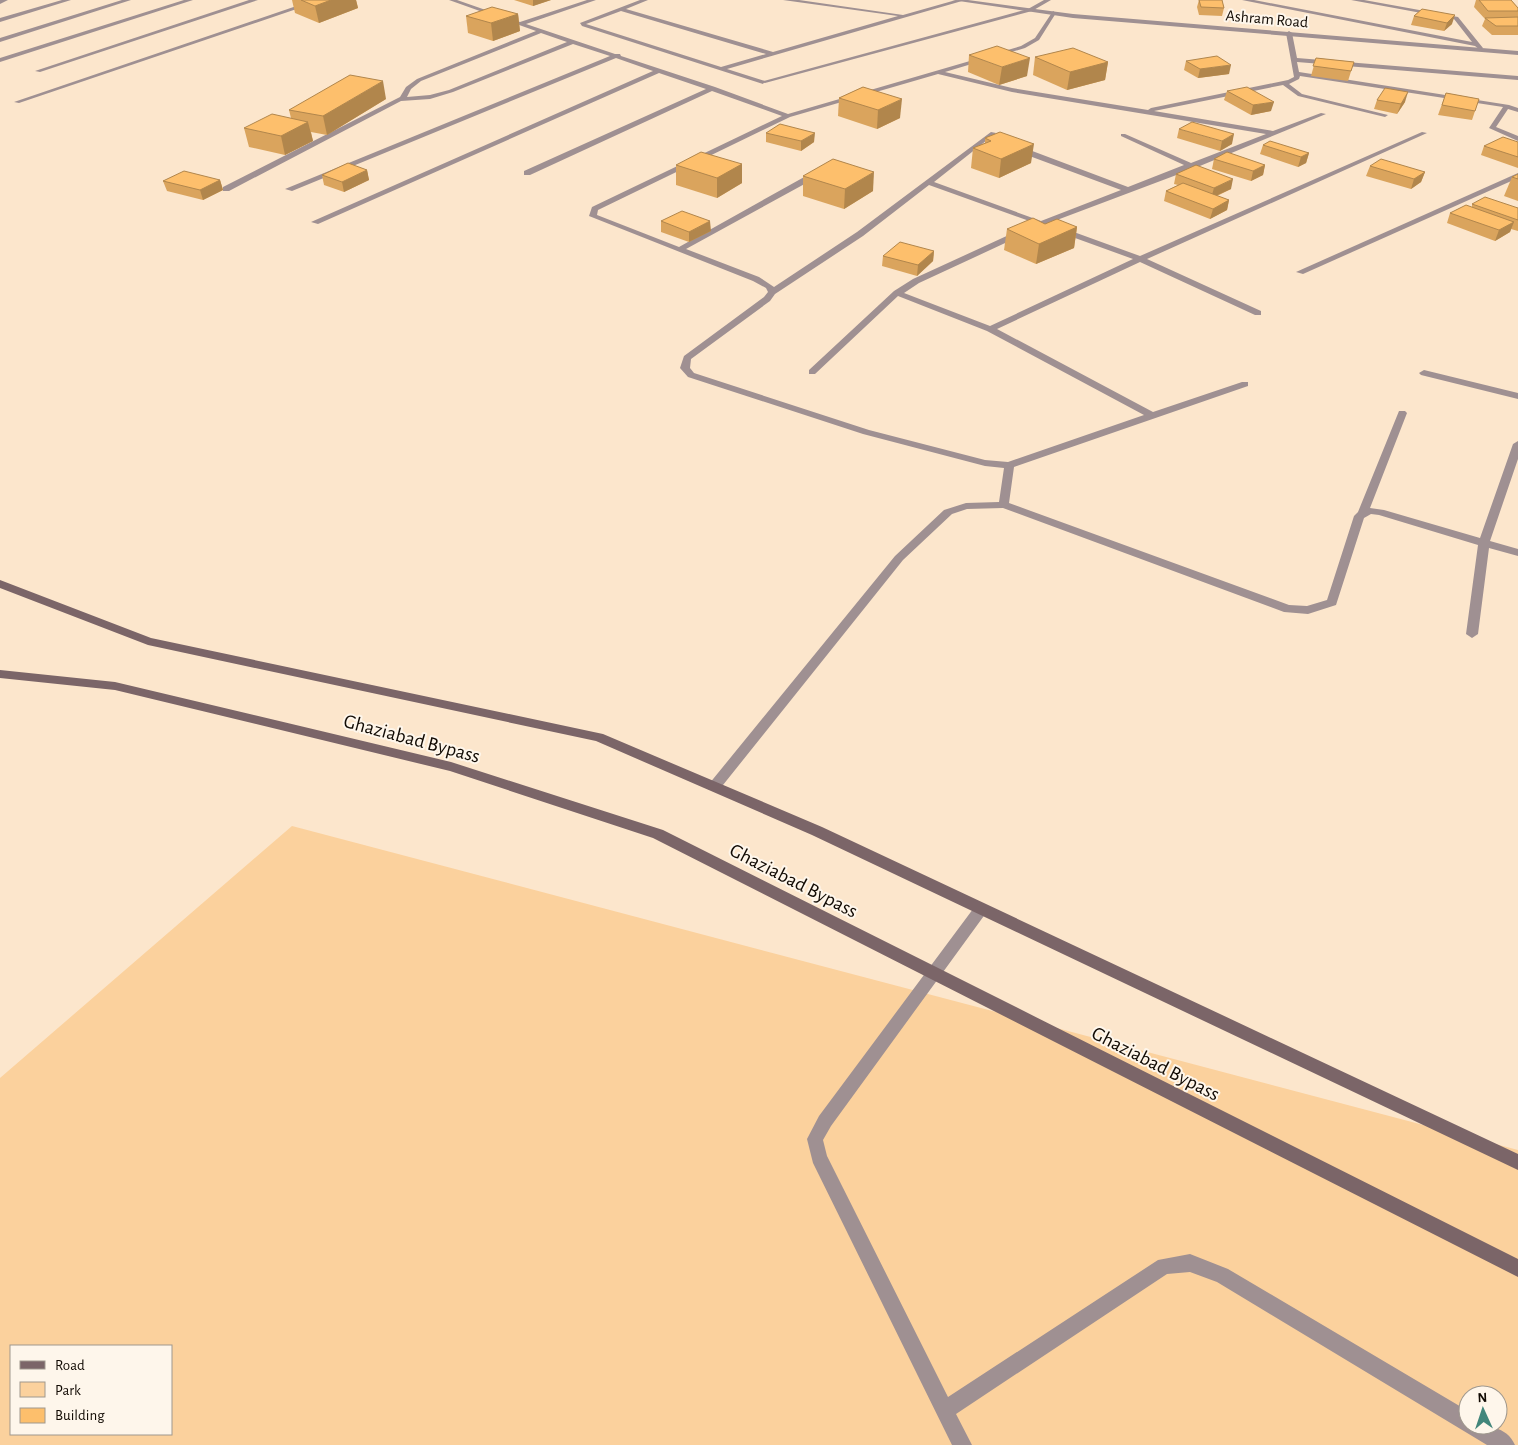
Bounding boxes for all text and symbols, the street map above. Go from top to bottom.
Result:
street label: Ashram Road [1225,7,1309,31]
street label: Ghaziabad Bypass [341,711,482,767]
street label: Ghaziabad Bypass [726,840,861,922]
street label: Ghaziabad Bypass [1088,1023,1223,1105]
legend [10,1345,172,1435]
text: Road [55,1358,85,1373]
text: Park [55,1383,81,1398]
north arrow [1458,1385,1508,1435]
text: N [1477,1391,1488,1405]
text: Building [55,1408,105,1423]

